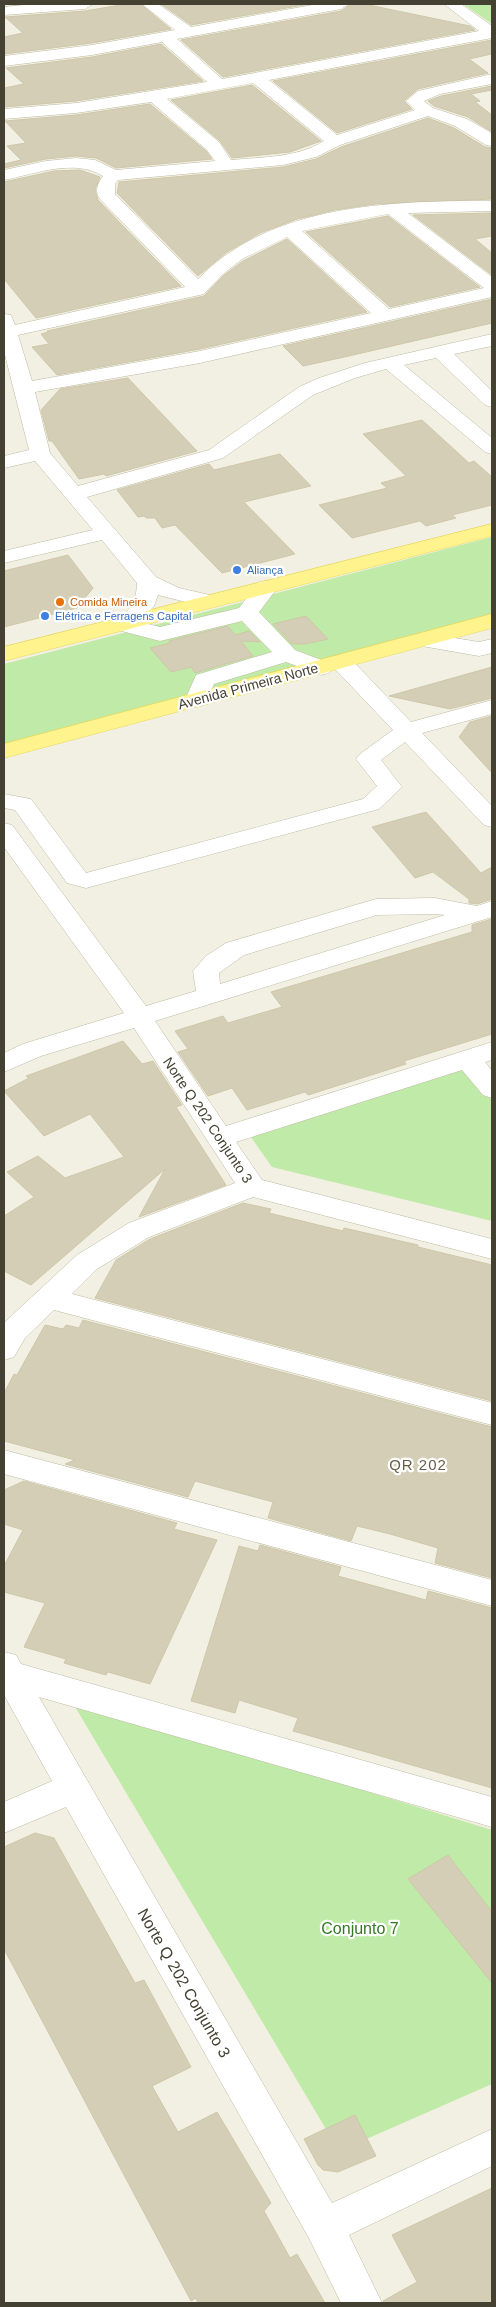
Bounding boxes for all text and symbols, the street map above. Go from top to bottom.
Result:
marker: Aliança [231,564,243,576]
place label: Aliança [247,564,284,576]
marker: Comida Mineira [54,596,66,608]
place label: Comida Mineira [70,596,148,608]
marker: Elétrica e Ferragens Capital [39,610,51,622]
place label: Elétrica e Ferragens Capital [55,610,191,622]
street label: Avenida Primeira Norte [176,660,320,712]
street label: Norte Q 202 Conjunto 3 [160,1054,256,1186]
district label: QR 202 [389,1456,447,1473]
street label: Norte Q 202 Conjunto 3 [134,1906,234,2061]
park label: Conjunto 7 [321,1920,399,1937]

